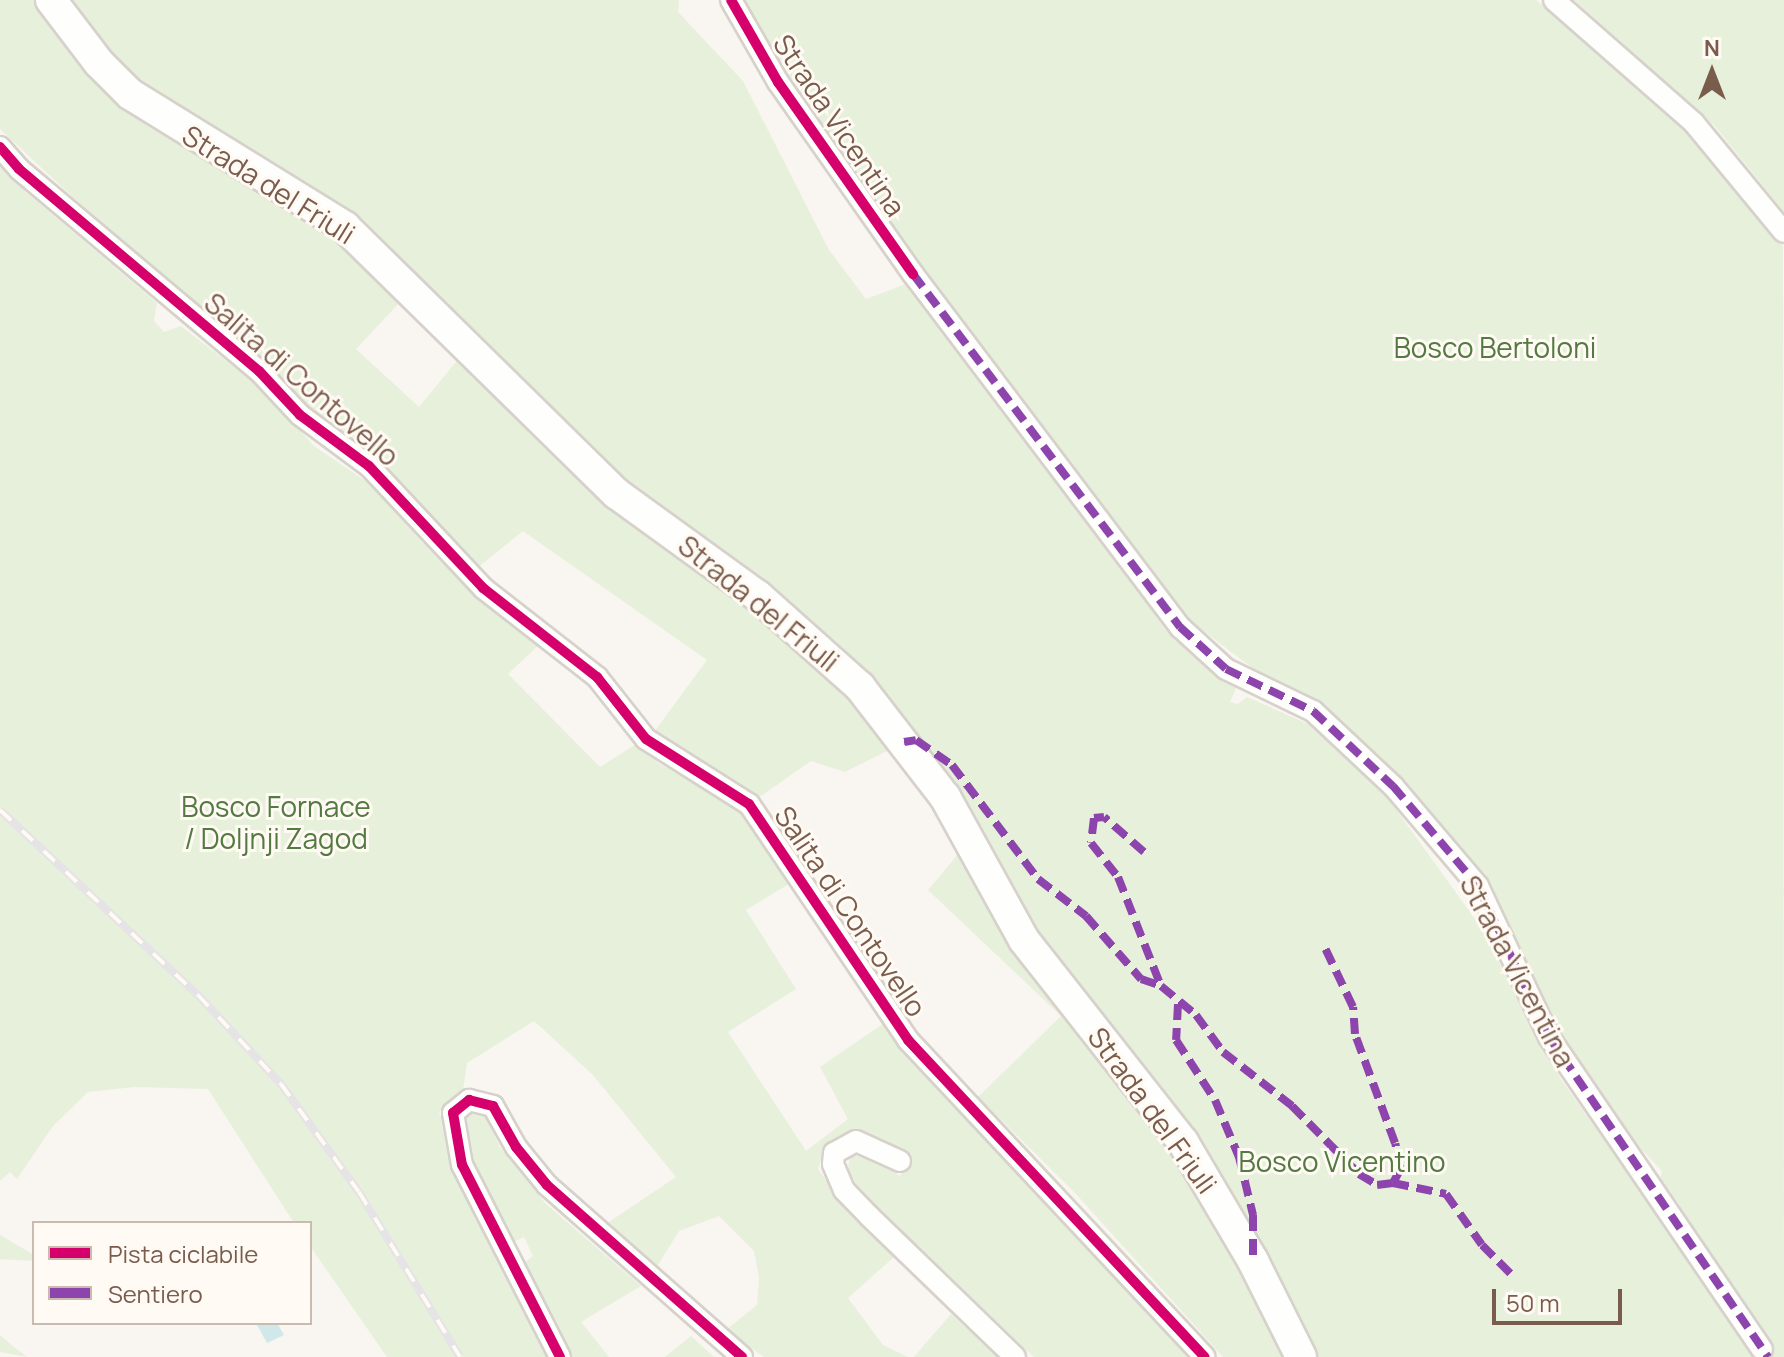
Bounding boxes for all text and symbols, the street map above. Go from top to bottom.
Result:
street label: Strada Vicentina [767,28,913,222]
north arrow [1672,32,1752,112]
text: N [1704,33,1720,63]
street label: Strada del Friuli [177,118,361,250]
street label: Salita di Contovello [198,285,406,473]
park label: Bosco Bertoloni [1394,330,1596,364]
street label: Strada del Friuli [672,528,846,678]
park label: Bosco Fornace / Doljnji Zagod [181,789,371,855]
street label: Salita di Contovello [768,799,934,1023]
street label: Strada Vicentina [1453,870,1583,1072]
street label: Strada del Friuli [1082,1021,1224,1199]
park label: Bosco Vicentino [1239,1144,1445,1178]
legend [32,1221,312,1325]
text: Pista ciclabile [108,1237,258,1270]
scale bar [1496,1273,1626,1323]
text: Sentiero [108,1277,203,1310]
text: 50 m [1506,1286,1560,1319]

